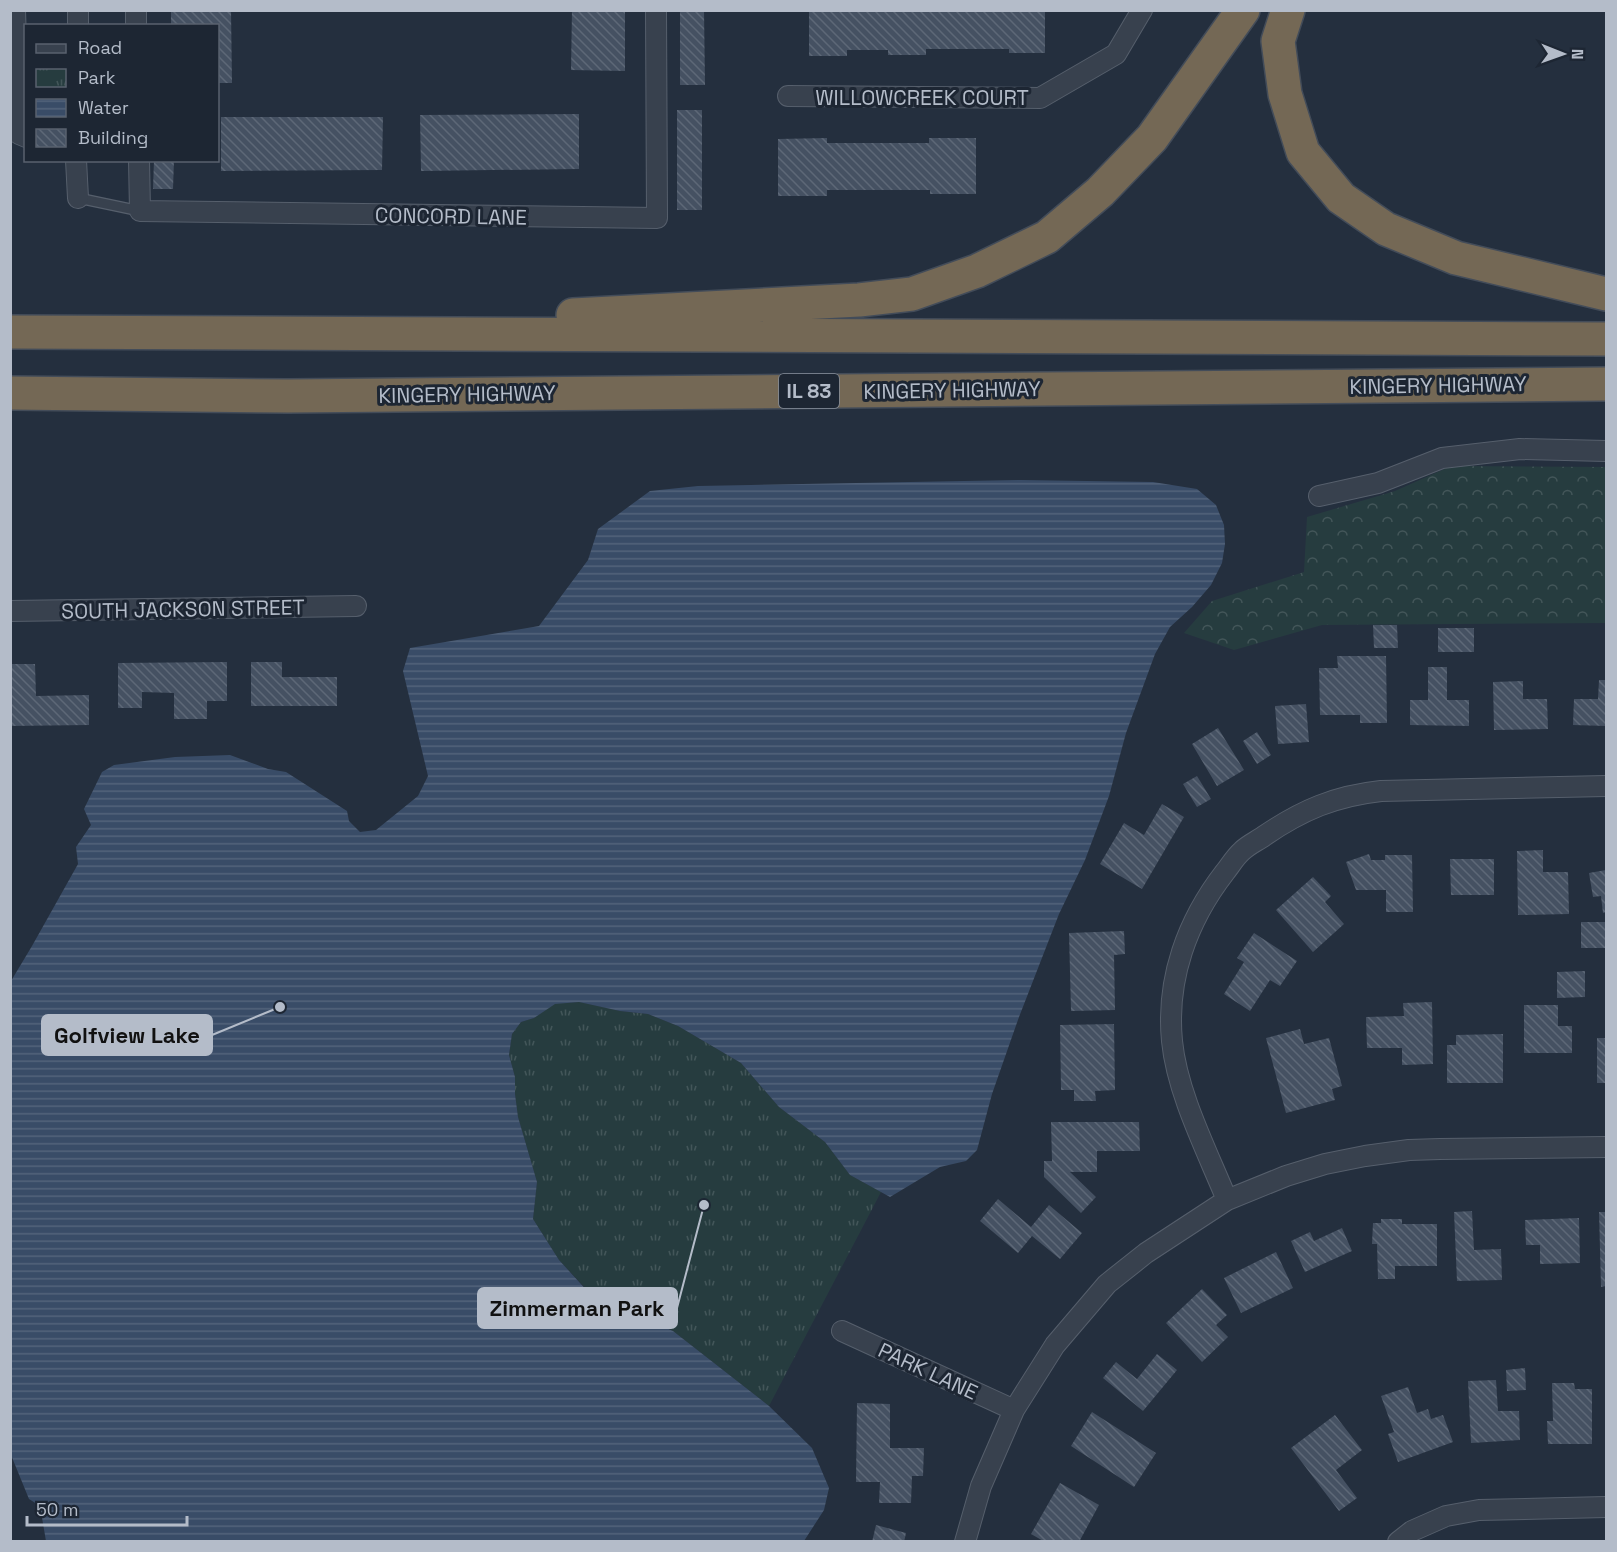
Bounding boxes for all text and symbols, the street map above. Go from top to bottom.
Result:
legend [24,24,219,162]
north arrow [1533,24,1593,84]
text: Road [78,36,122,59]
text: N [1567,49,1588,60]
text: Park [78,66,116,89]
street label: WILLOWCREEK COURT [815,84,1029,111]
text: Water [78,96,129,119]
text: Building [78,126,148,149]
street label: CONCORD LANE [375,201,527,231]
street label: KINGERY HIGHWAY [1349,370,1527,400]
road number: IL 83 [779,374,839,408]
street label: KINGERY HIGHWAY [863,375,1041,405]
street label: KINGERY HIGHWAY [378,379,556,409]
street label: SOUTH JACKSON STREET [61,593,305,625]
callout: Golfview Lake [42,1015,212,1055]
text: Golfview Lake [54,1021,200,1049]
callout: Zimmerman Park [478,1288,677,1328]
text: Zimmerman Park [489,1294,665,1322]
street label: PARK LANE [874,1336,982,1406]
scale bar [27,1489,188,1527]
text: 50 m [36,1498,78,1521]

